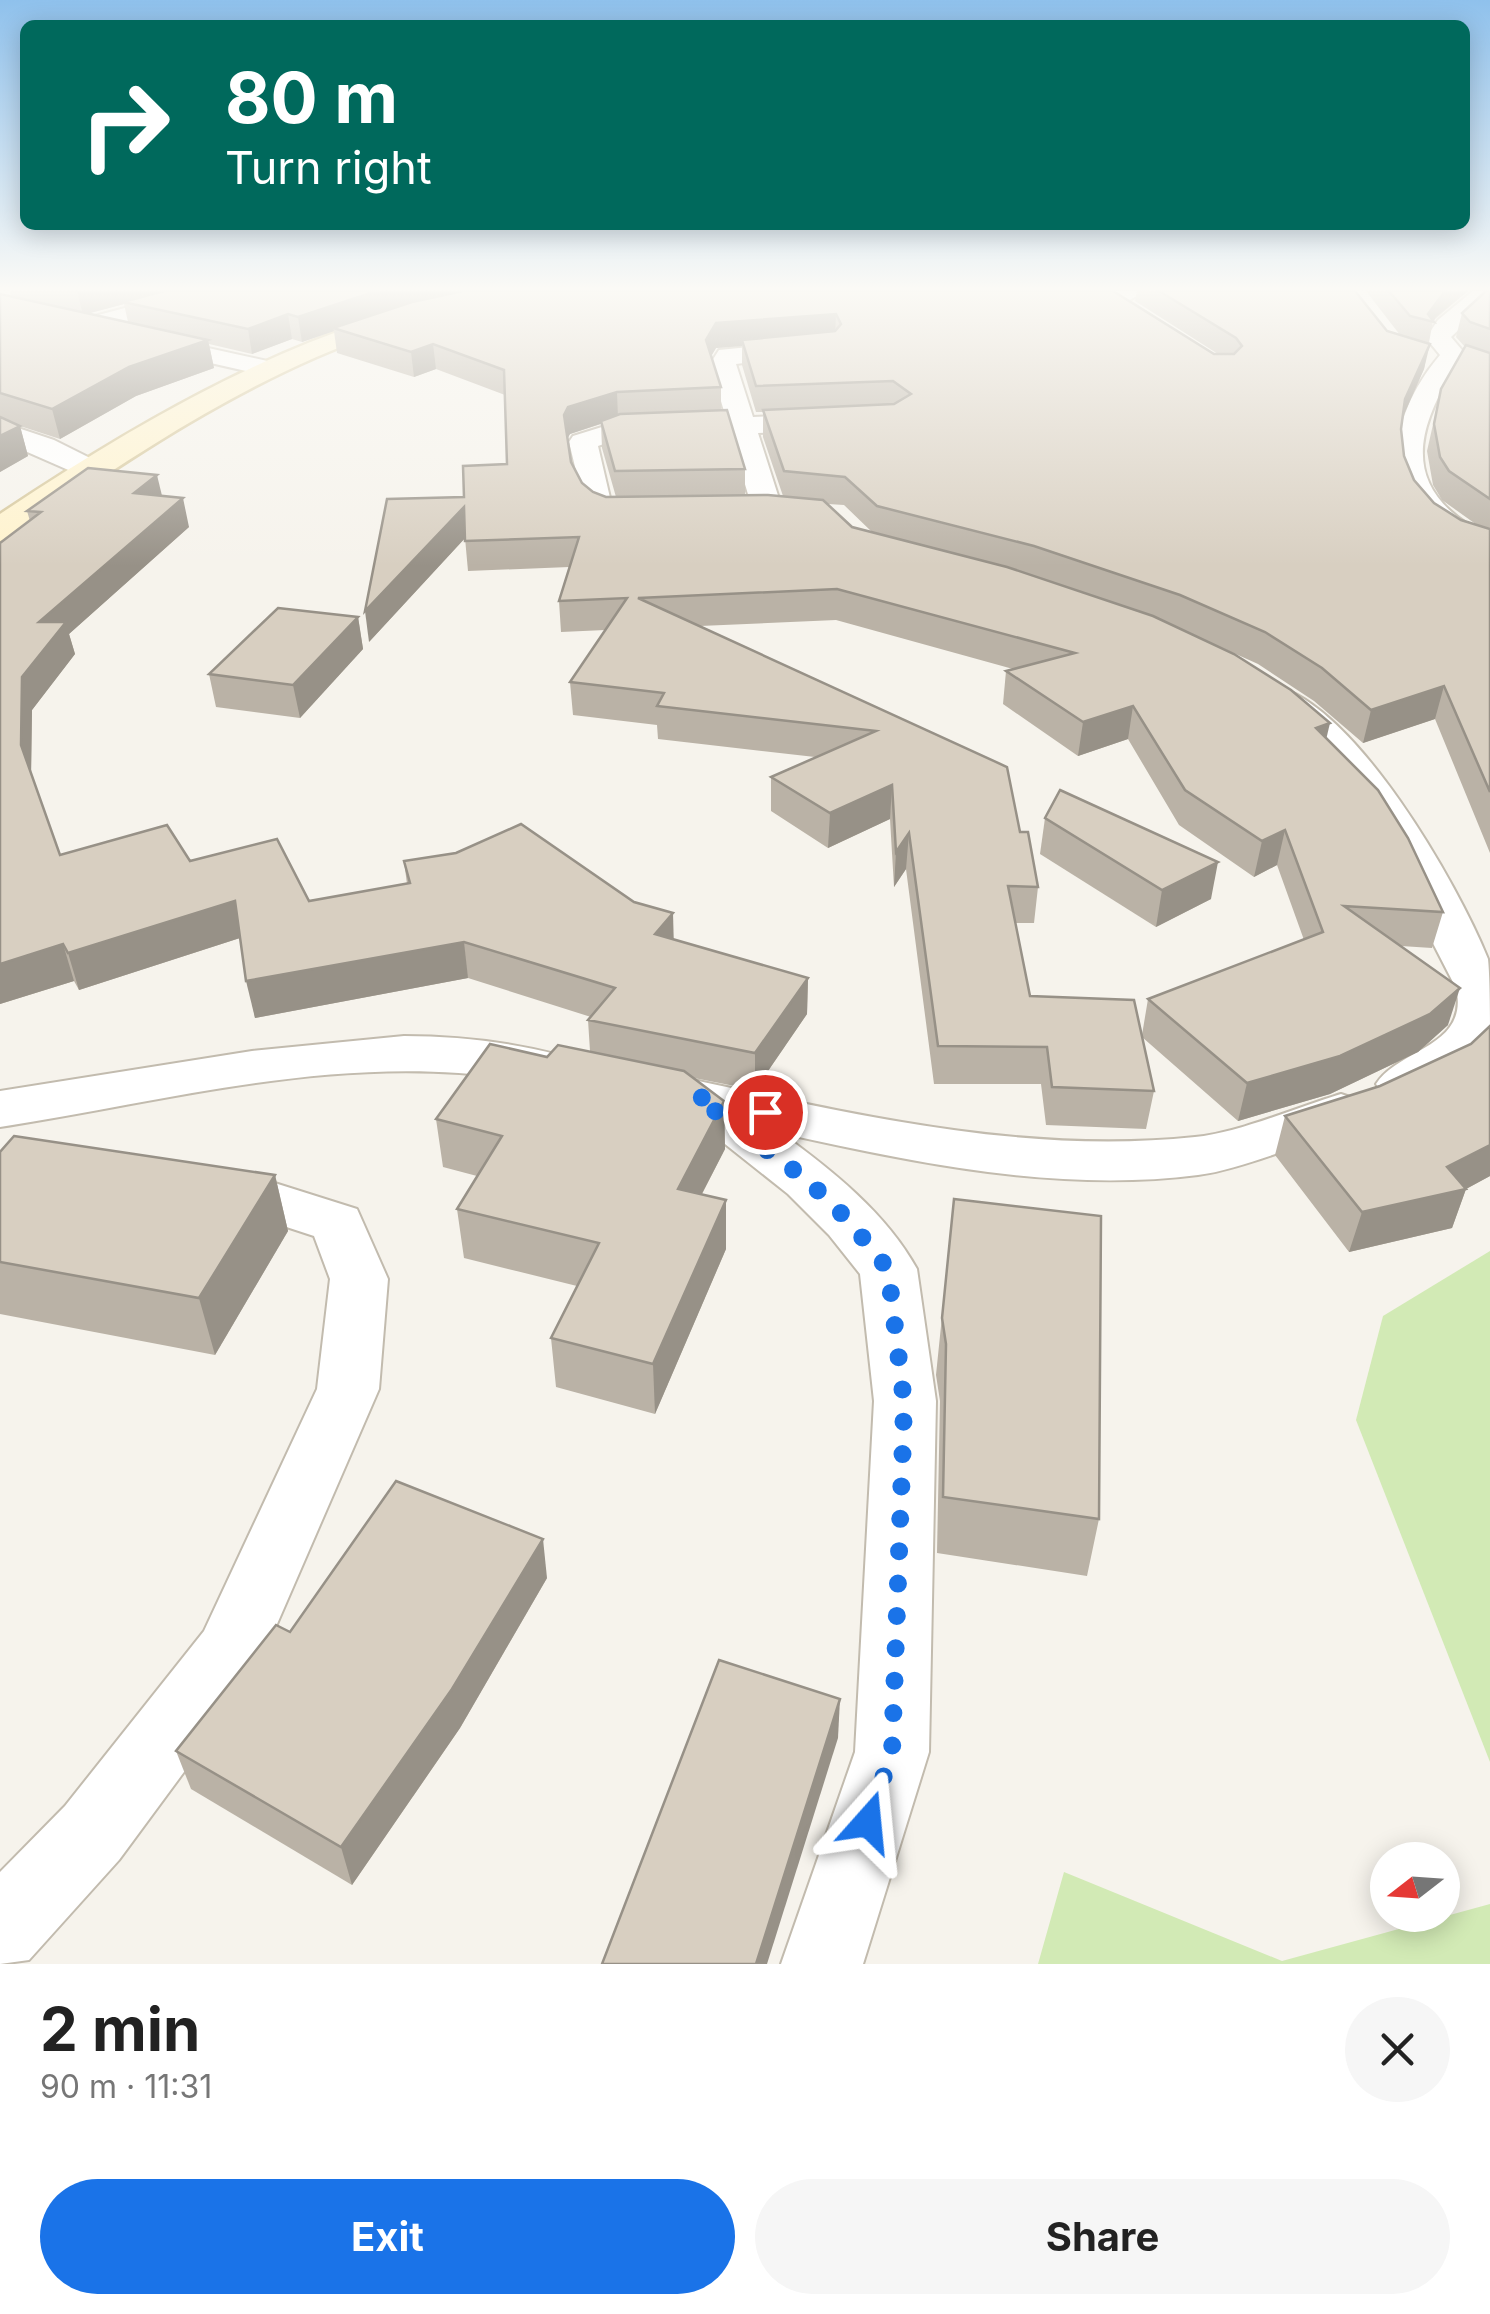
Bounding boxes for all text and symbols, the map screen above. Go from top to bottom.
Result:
text: 80 m [225,55,398,140]
icon: right [60,60,190,190]
text: Turn right [225,140,432,195]
pin [723,1070,808,1155]
icon: arrive [738,1085,793,1140]
position arrow [816,1770,920,1874]
north arrow [1370,1842,1460,1932]
map controls [1370,1842,1460,1932]
text: 2 min [40,1993,200,2065]
button: close [1345,1997,1450,2102]
text: 90 m · 11:31 [40,2067,212,2106]
button: Exit [40,2179,735,2294]
button: Share [755,2179,1450,2294]

